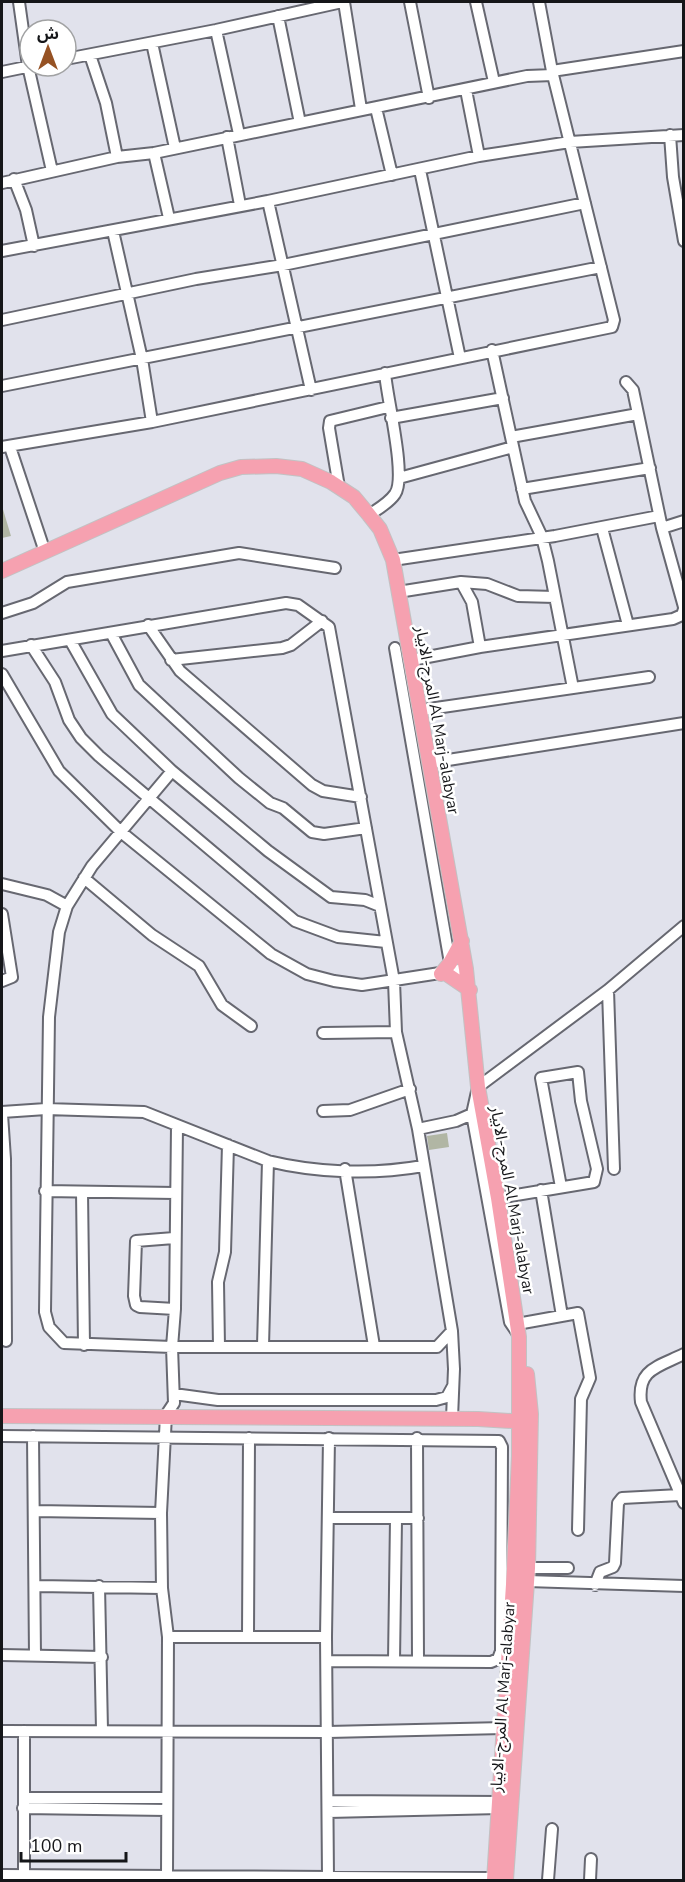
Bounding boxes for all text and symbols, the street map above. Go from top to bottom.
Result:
north arrow [18,18,78,78]
text: ش [37,23,59,45]
street label: المرج-الابيار Al Marj-alabyar [408,623,464,816]
street label: المرج-الابيار Al Marj-alabyar [483,1103,539,1296]
street label: المرج-الابيار Al Marj-alabyar [485,1601,522,1794]
scale bar [21,1825,126,1863]
text: 100 m [30,1834,82,1858]

